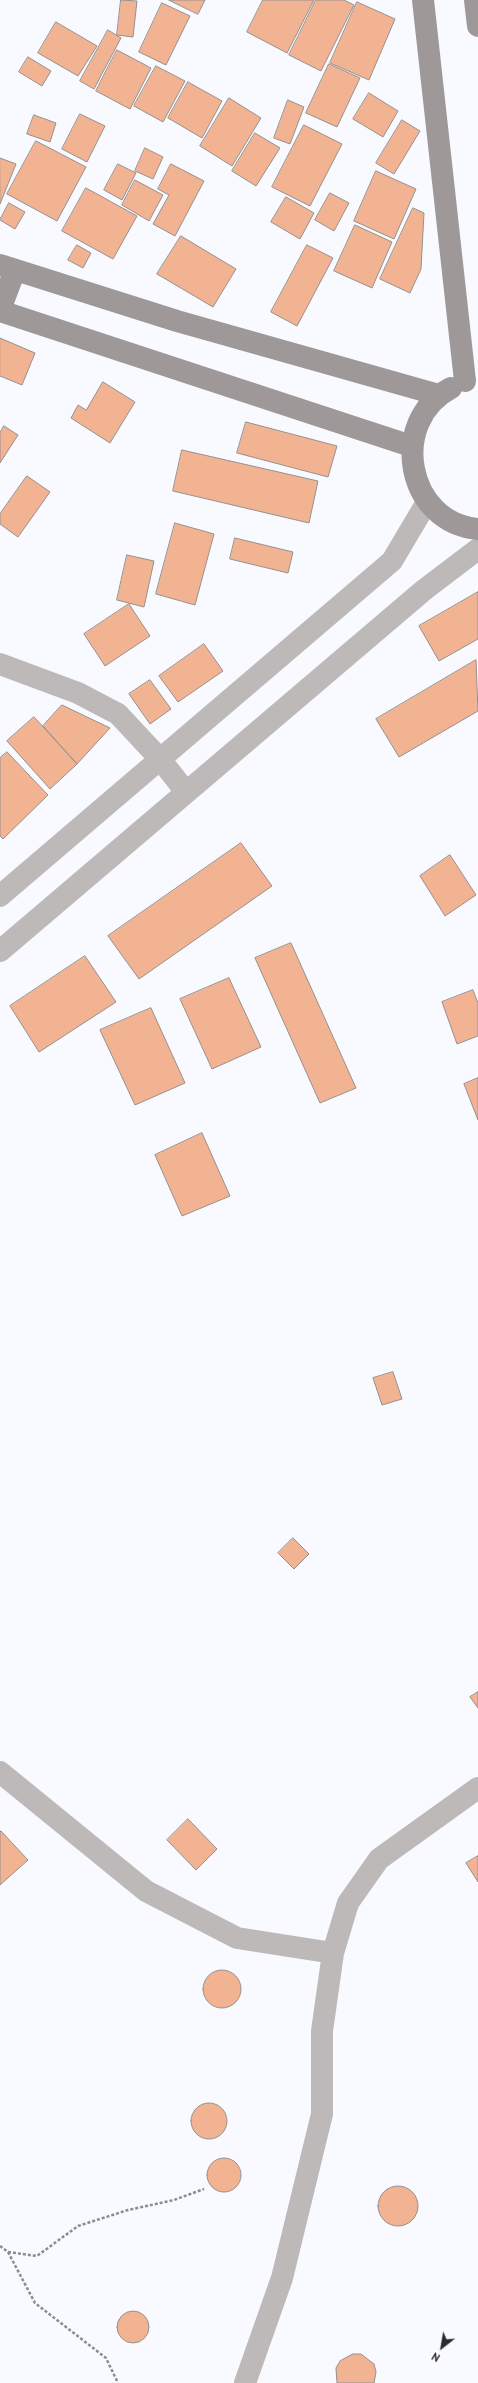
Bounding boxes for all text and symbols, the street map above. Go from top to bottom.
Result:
north arrow [422,2327,462,2367]
text: N [429,2349,443,2365]

